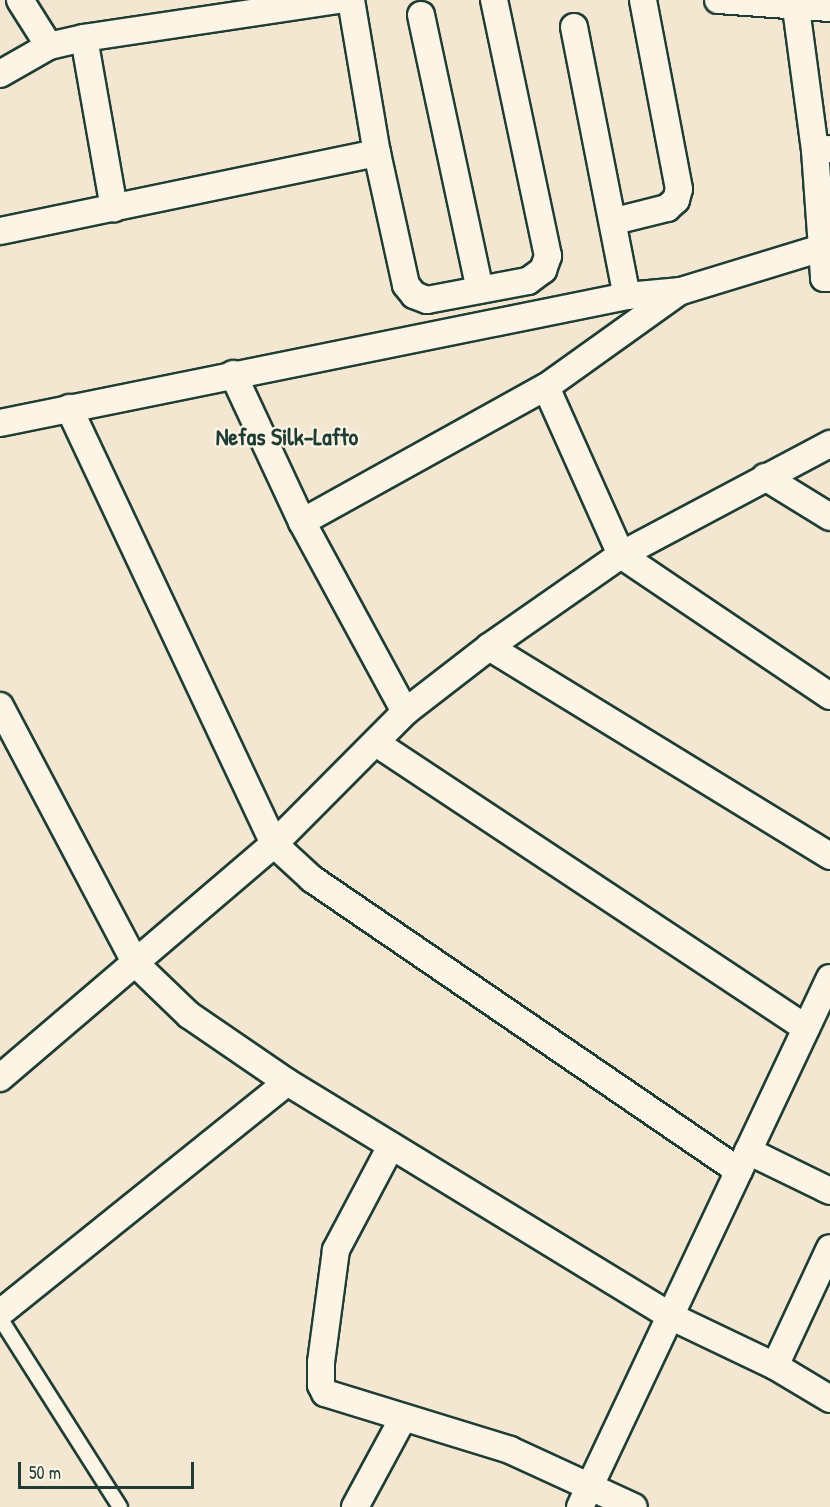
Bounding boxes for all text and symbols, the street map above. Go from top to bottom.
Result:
district label: Nefas Silk-Lafto [216,423,358,451]
scale bar [21,1450,196,1488]
text: 50 m [29,1460,61,1485]

